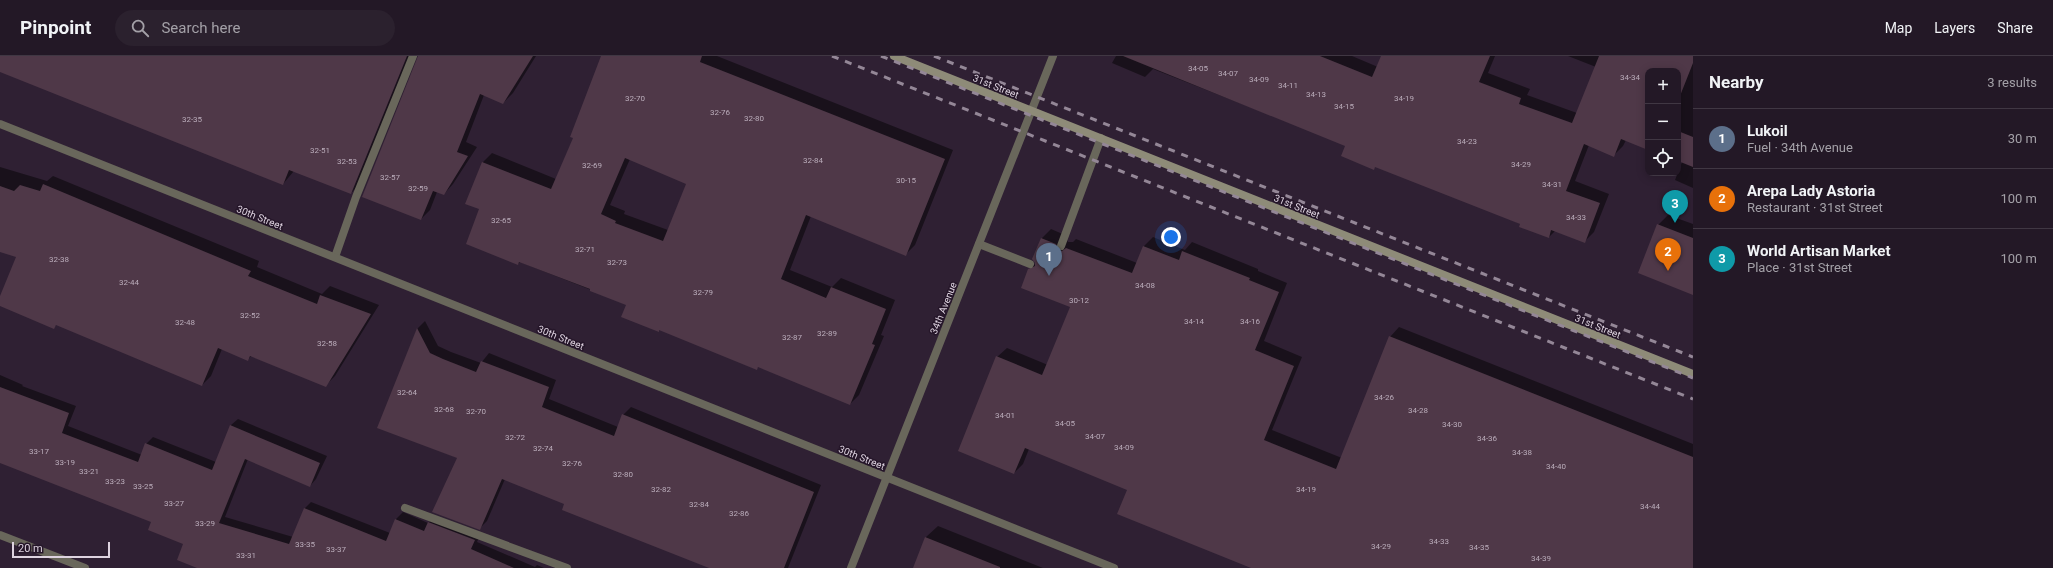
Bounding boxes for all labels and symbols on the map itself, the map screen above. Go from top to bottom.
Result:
house number: 34-05 [1188,64,1209,73]
house number: 34-07 [1218,69,1239,78]
street label: 31st Street [971,72,1020,101]
house number: 34-34 [1620,73,1641,82]
house number: 34-09 [1249,75,1269,84]
house number: 34-11 [1278,81,1298,90]
house number: 34-13 [1306,90,1326,99]
house number: 32-70 [625,94,646,103]
house number: 34-19 [1394,94,1414,103]
house number: 34-15 [1334,102,1355,111]
house number: 32-76 [710,108,731,117]
house number: 32-80 [744,114,765,123]
house number: 32-35 [182,115,203,124]
house number: 34-23 [1457,137,1477,146]
house number: 32-51 [310,146,330,155]
house number: 32-84 [803,156,824,165]
house number: 32-53 [337,157,357,166]
house number: 34-29 [1511,160,1531,169]
house number: 32-69 [582,161,602,170]
house number: 32-57 [380,173,401,182]
house number: 30-15 [896,176,917,185]
house number: 34-31 [1542,180,1562,189]
house number: 32-59 [408,184,428,193]
pin: 3 [1662,190,1688,223]
street label: 31st Street [1272,192,1321,221]
street label: 30th Street [235,203,285,232]
house number: 34-33 [1566,213,1586,222]
house number: 32-65 [491,216,512,225]
your location [1161,227,1181,247]
pin: 2 [1655,238,1681,271]
pin: 1 [1036,243,1062,276]
house number: 32-71 [575,245,595,254]
house number: 32-38 [49,255,70,264]
house number: 32-73 [607,258,627,267]
house number: 32-44 [119,278,140,287]
street label: 34th Avenue [928,281,959,336]
house number: 34-08 [1135,281,1156,290]
house number: 32-79 [693,288,713,297]
house number: 30-12 [1069,296,1090,305]
house number: 32-52 [240,311,261,320]
street label: 31st Street [1573,312,1622,341]
house number: 34-14 [1184,317,1205,326]
house number: 34-16 [1240,317,1261,326]
house number: 32-48 [175,318,196,327]
street label: 30th Street [536,323,586,352]
house number: 32-89 [817,329,837,338]
house number: 32-87 [782,333,803,342]
house number: 32-58 [317,339,338,348]
house number: 32-64 [397,388,418,397]
house number: 34-26 [1374,393,1395,402]
house number: 32-68 [434,405,455,414]
house number: 34-28 [1408,406,1429,415]
house number: 32-70 [466,407,487,416]
house number: 34-01 [995,411,1015,420]
house number: 34-05 [1055,419,1076,428]
house number: 34-30 [1442,420,1463,429]
house number: 34-07 [1085,432,1106,441]
house number: 32-72 [505,433,526,442]
house number: 34-36 [1477,434,1498,443]
street label: 30th Street [837,443,887,472]
house number: 34-09 [1114,443,1134,452]
house number: 32-74 [533,444,554,453]
house number: 33-17 [29,447,50,456]
house number: 34-38 [1512,448,1533,457]
house number: 33-19 [55,458,75,467]
house number: 32-76 [562,459,583,468]
house number: 34-40 [1546,462,1567,471]
house number: 33-21 [79,467,99,476]
house number: 32-80 [613,470,634,479]
house number: 33-23 [105,477,125,486]
house number: 33-25 [133,482,154,491]
house number: 32-82 [651,485,672,494]
house number: 34-19 [1296,485,1316,494]
house number: 33-27 [164,499,185,508]
house number: 32-84 [689,500,710,509]
house number: 34-44 [1640,502,1661,511]
house number: 32-86 [729,509,750,518]
house number: 33-29 [195,519,215,528]
house number: 34-33 [1429,537,1449,546]
scale bar [12,540,110,559]
house number: 33-35 [295,540,316,549]
house number: 34-29 [1371,542,1391,551]
house number: 34-35 [1469,543,1490,552]
house number: 33-37 [326,545,347,554]
house number: 33-31 [236,551,256,560]
house number: 34-39 [1531,554,1551,563]

